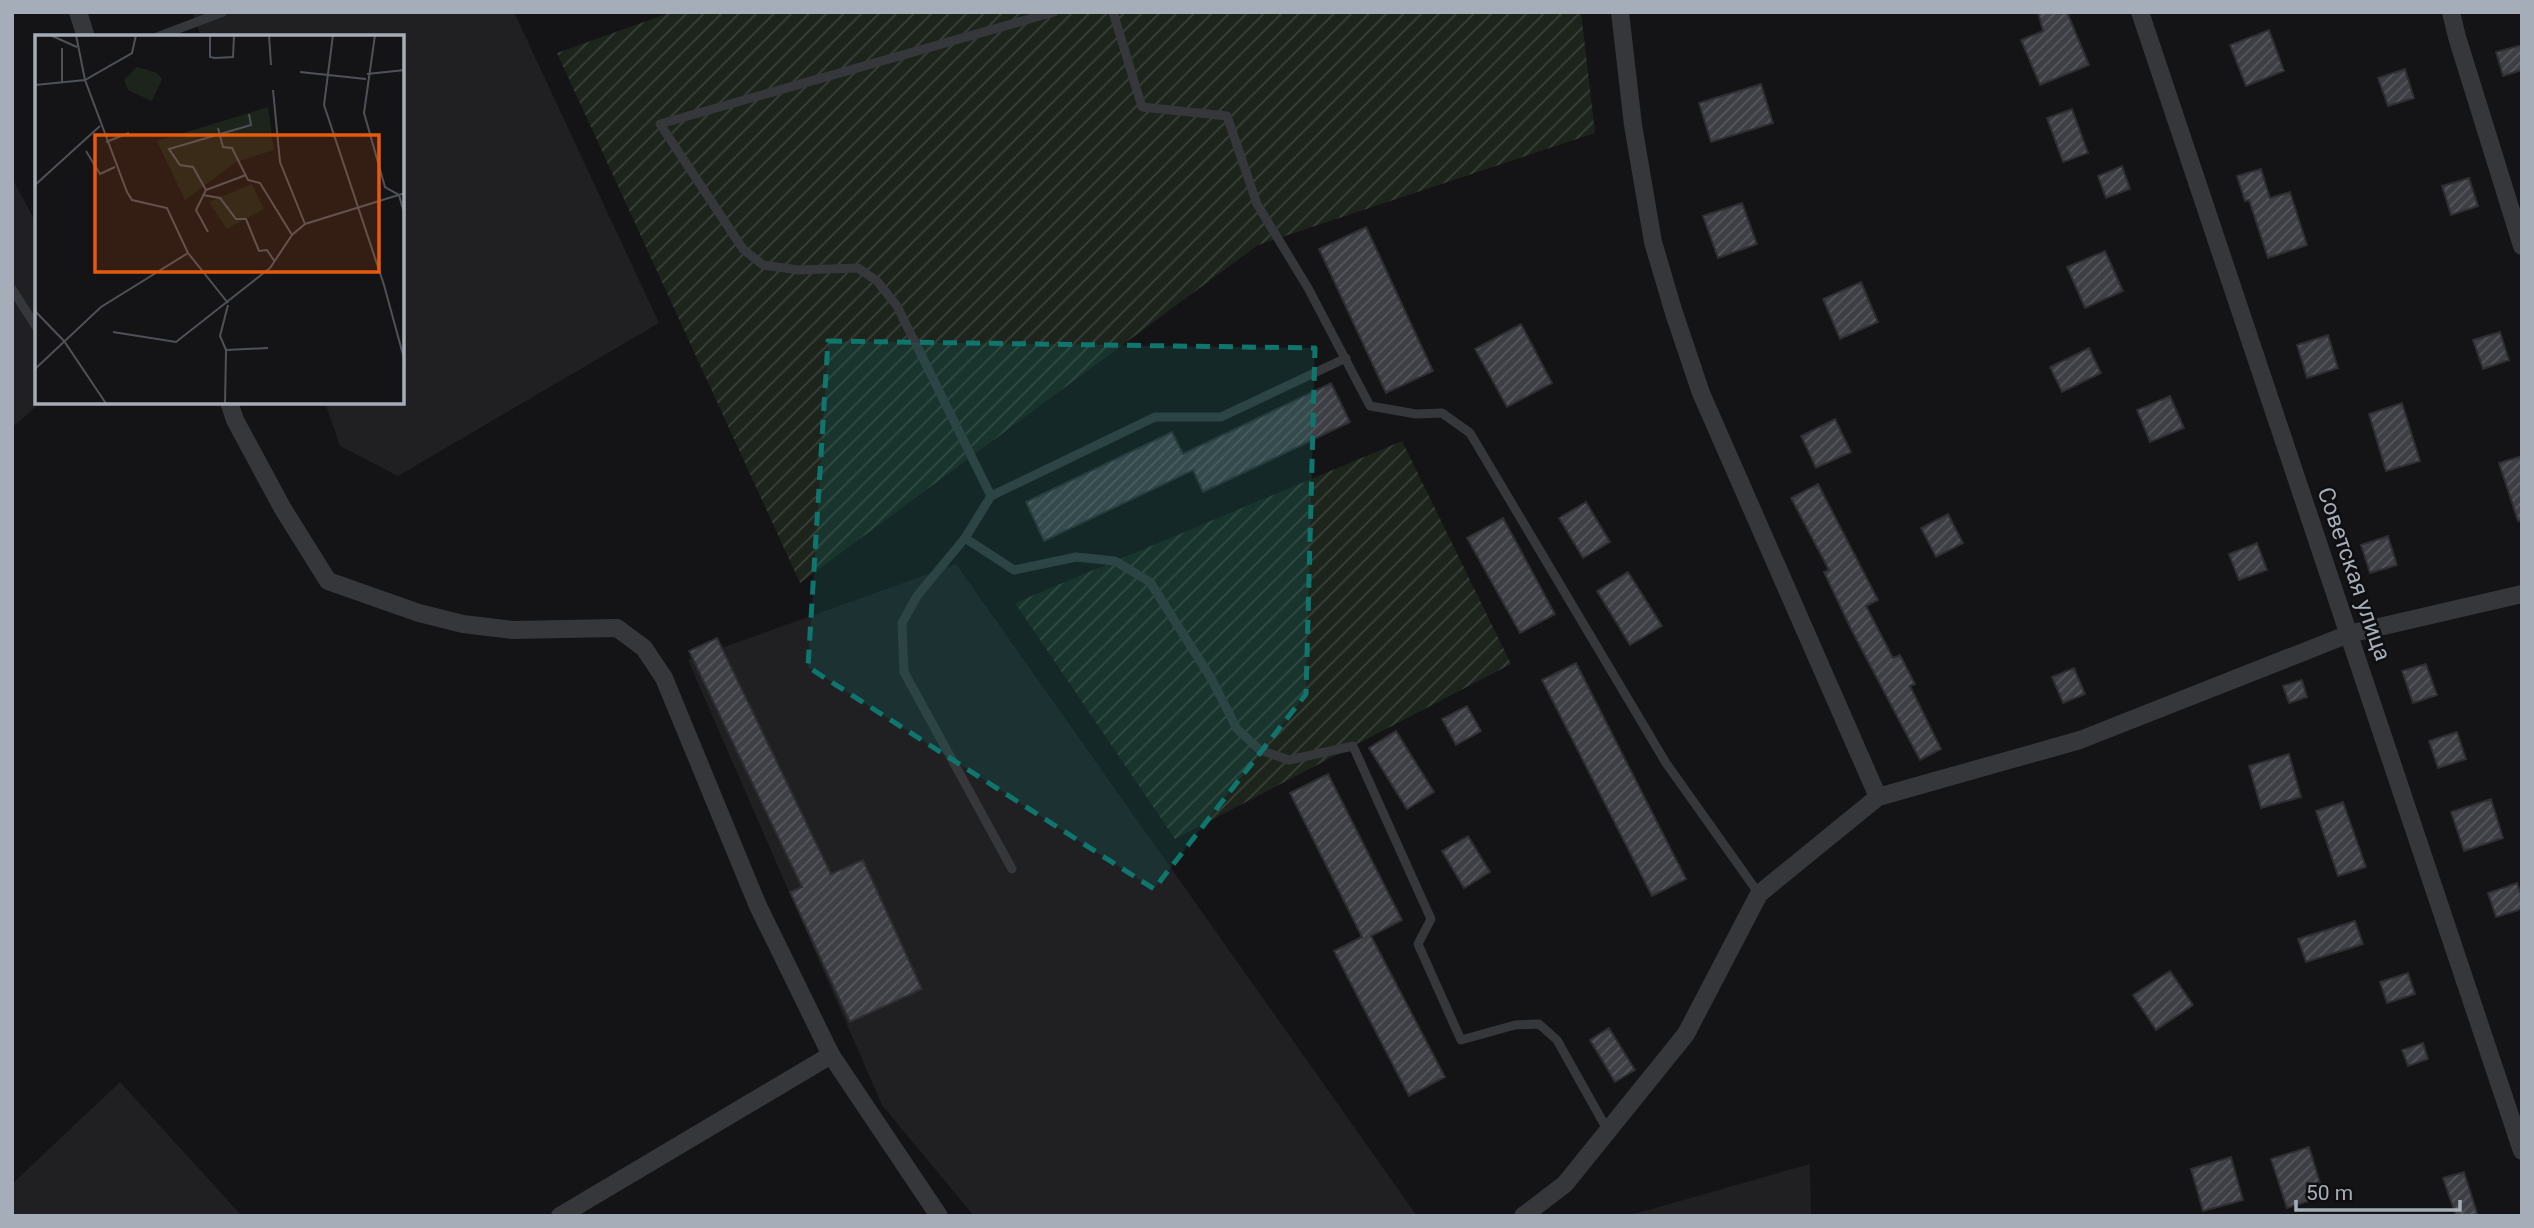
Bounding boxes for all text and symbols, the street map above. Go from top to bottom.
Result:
inset map [35,35,404,404]
street label: Советская улица [2312,484,2396,664]
scale bar [2296,1168,2460,1212]
text: 50 m [2306,1181,2353,1205]

